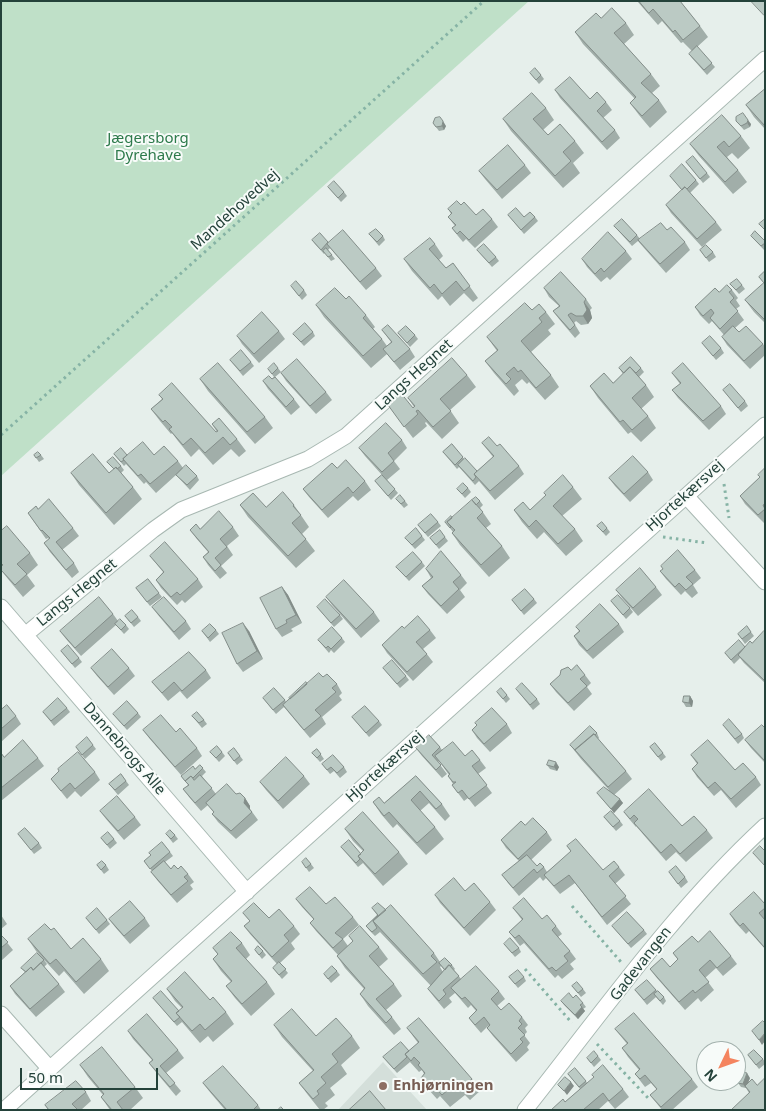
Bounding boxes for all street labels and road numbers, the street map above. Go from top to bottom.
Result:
street label: Mandehovedvej [187,166,283,254]
street label: Langs Hegnet [372,336,456,414]
street label: Hjortekærsvej [642,456,728,536]
street label: Langs Hegnet [33,555,121,631]
street label: Dannebrogs Alle [79,699,169,799]
street label: Hjortekærsvej [342,727,428,807]
street label: Gadevangen [607,923,675,1005]

